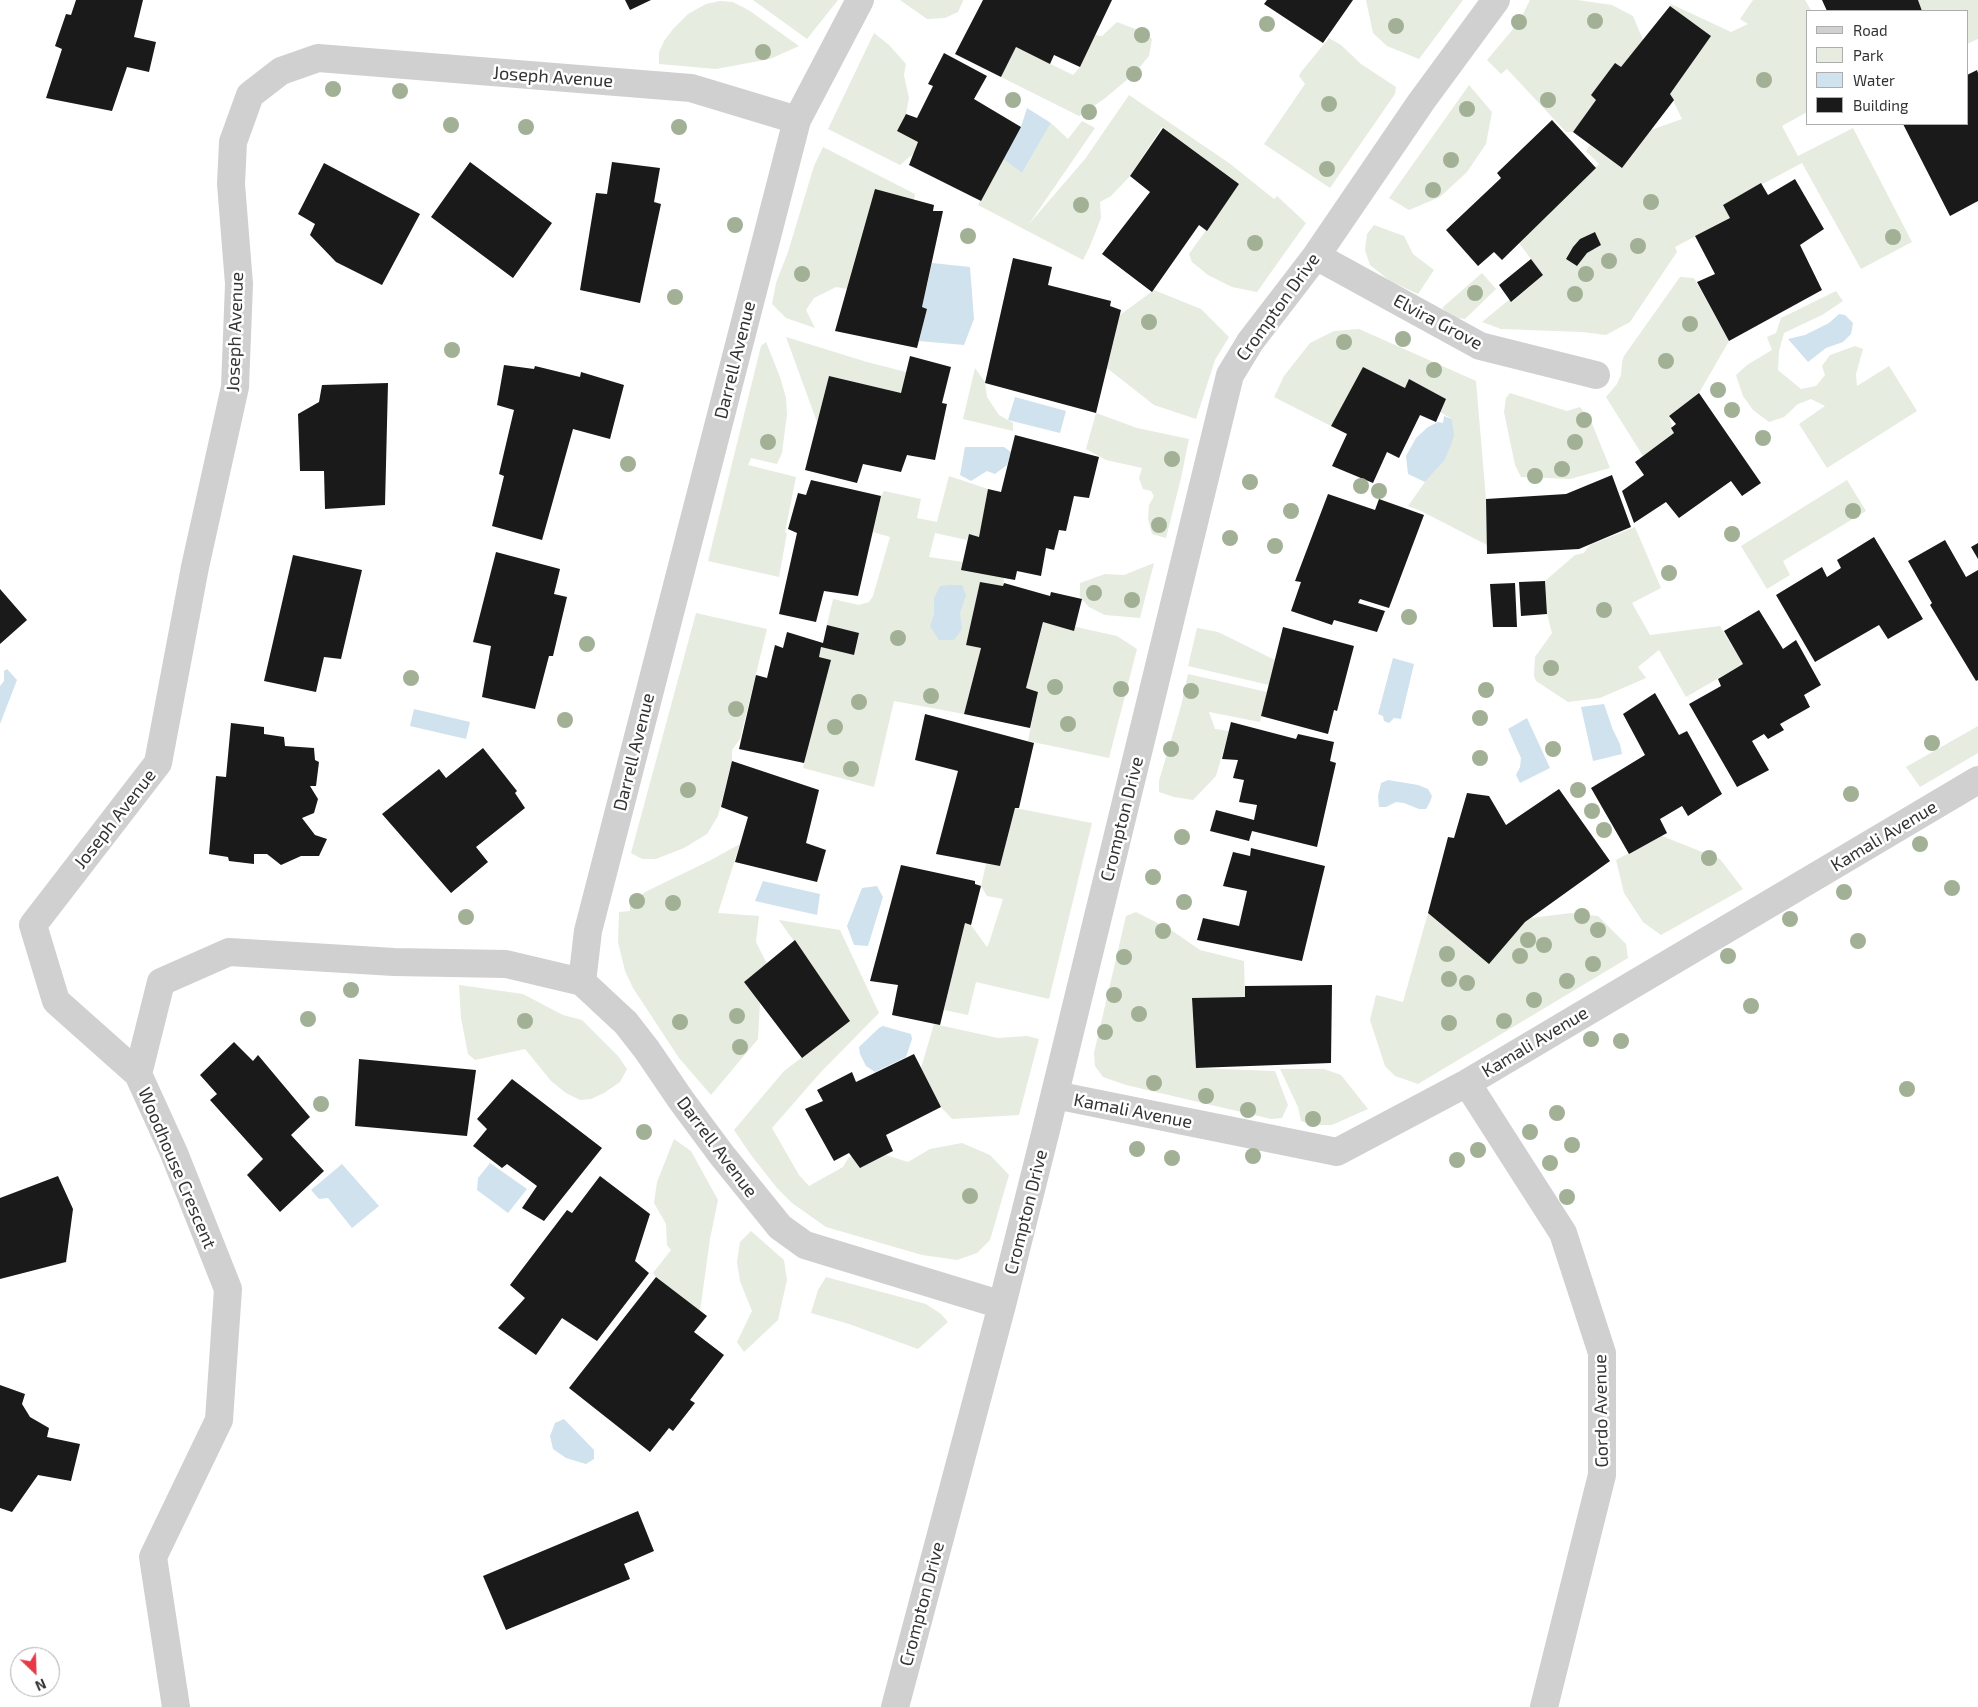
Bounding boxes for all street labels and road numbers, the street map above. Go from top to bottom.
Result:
street label: Joseph Avenue [492,62,614,92]
street label: Crompton Drive [1232,249,1324,365]
street label: Joseph Avenue [222,271,248,393]
street label: Elvira Grove [1390,290,1486,354]
street label: Darrell Avenue [710,299,760,421]
street label: Darrell Avenue [609,691,659,813]
street label: Crompton Drive [1096,754,1148,884]
street label: Joseph Avenue [69,765,161,873]
street label: Kamali Avenue [1827,796,1941,876]
street label: Kamali Avenue [1478,1002,1592,1082]
street label: Woodhouse Crescent [133,1084,221,1252]
street label: Kamali Avenue [1072,1089,1194,1133]
street label: Darrell Avenue [672,1092,762,1202]
street label: Crompton Drive [1000,1147,1052,1277]
street label: Gordo Avenue [1589,1354,1613,1468]
street label: Crompton Drive [895,1539,949,1669]

